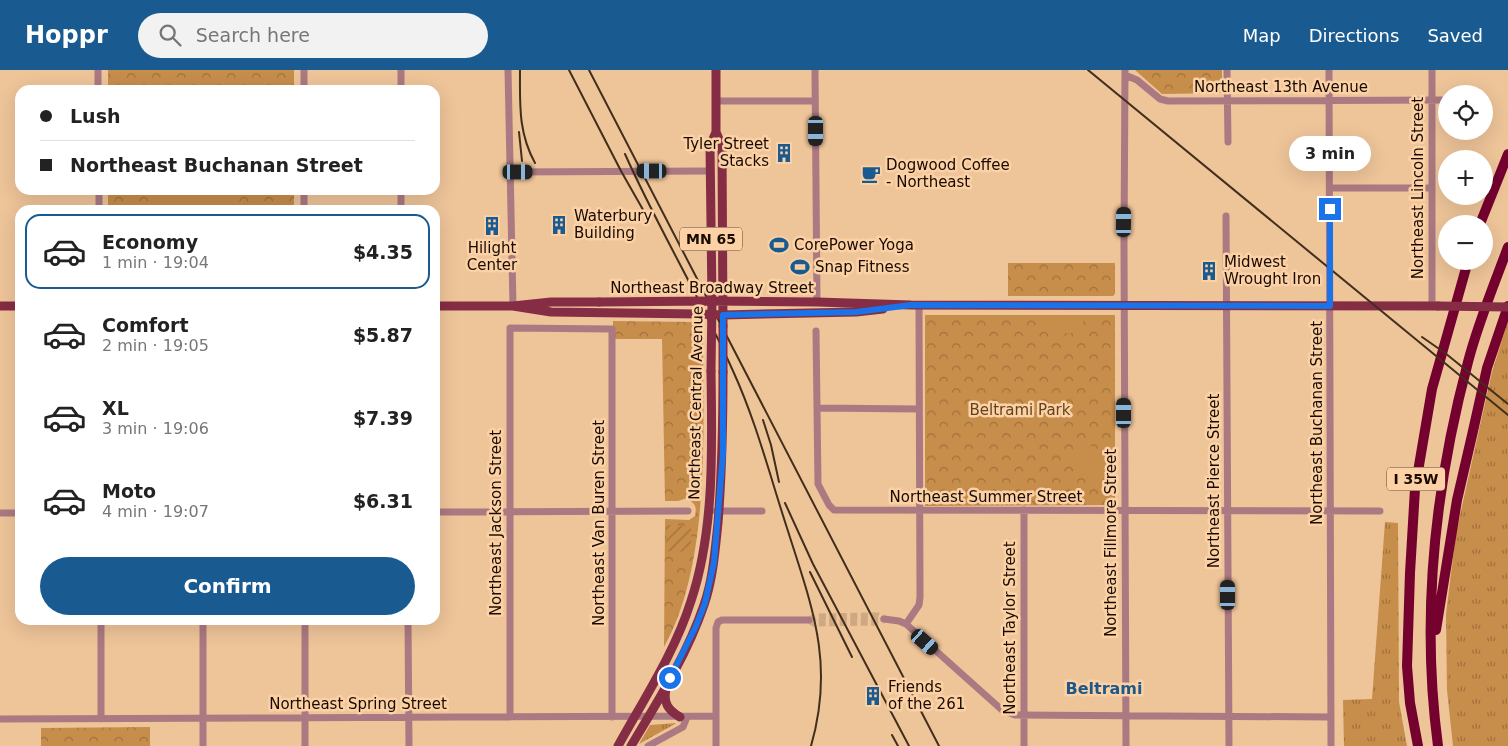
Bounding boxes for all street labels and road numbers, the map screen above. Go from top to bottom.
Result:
street label: Northeast 13th Avenue [1194,78,1368,96]
street label: Northeast Lincoln Street [1409,97,1427,279]
road number: MN 65 [680,227,742,250]
street label: Northeast Broadway Street [610,279,814,297]
street label: Northeast Central Avenue [685,306,707,500]
street label: Northeast Buchanan Street [1308,321,1326,525]
street label: Northeast Pierce Street [1205,394,1223,568]
street label: Northeast Van Buren Street [590,420,608,626]
street label: Northeast Jackson Street [487,430,505,616]
street label: Northeast Fillmore Street [1102,449,1120,637]
road number: I 35W [1387,468,1445,490]
street label: Northeast Summer Street [890,488,1083,506]
street label: Northeast Taylor Street [1001,541,1019,715]
street label: Northeast Spring Street [269,695,447,713]

